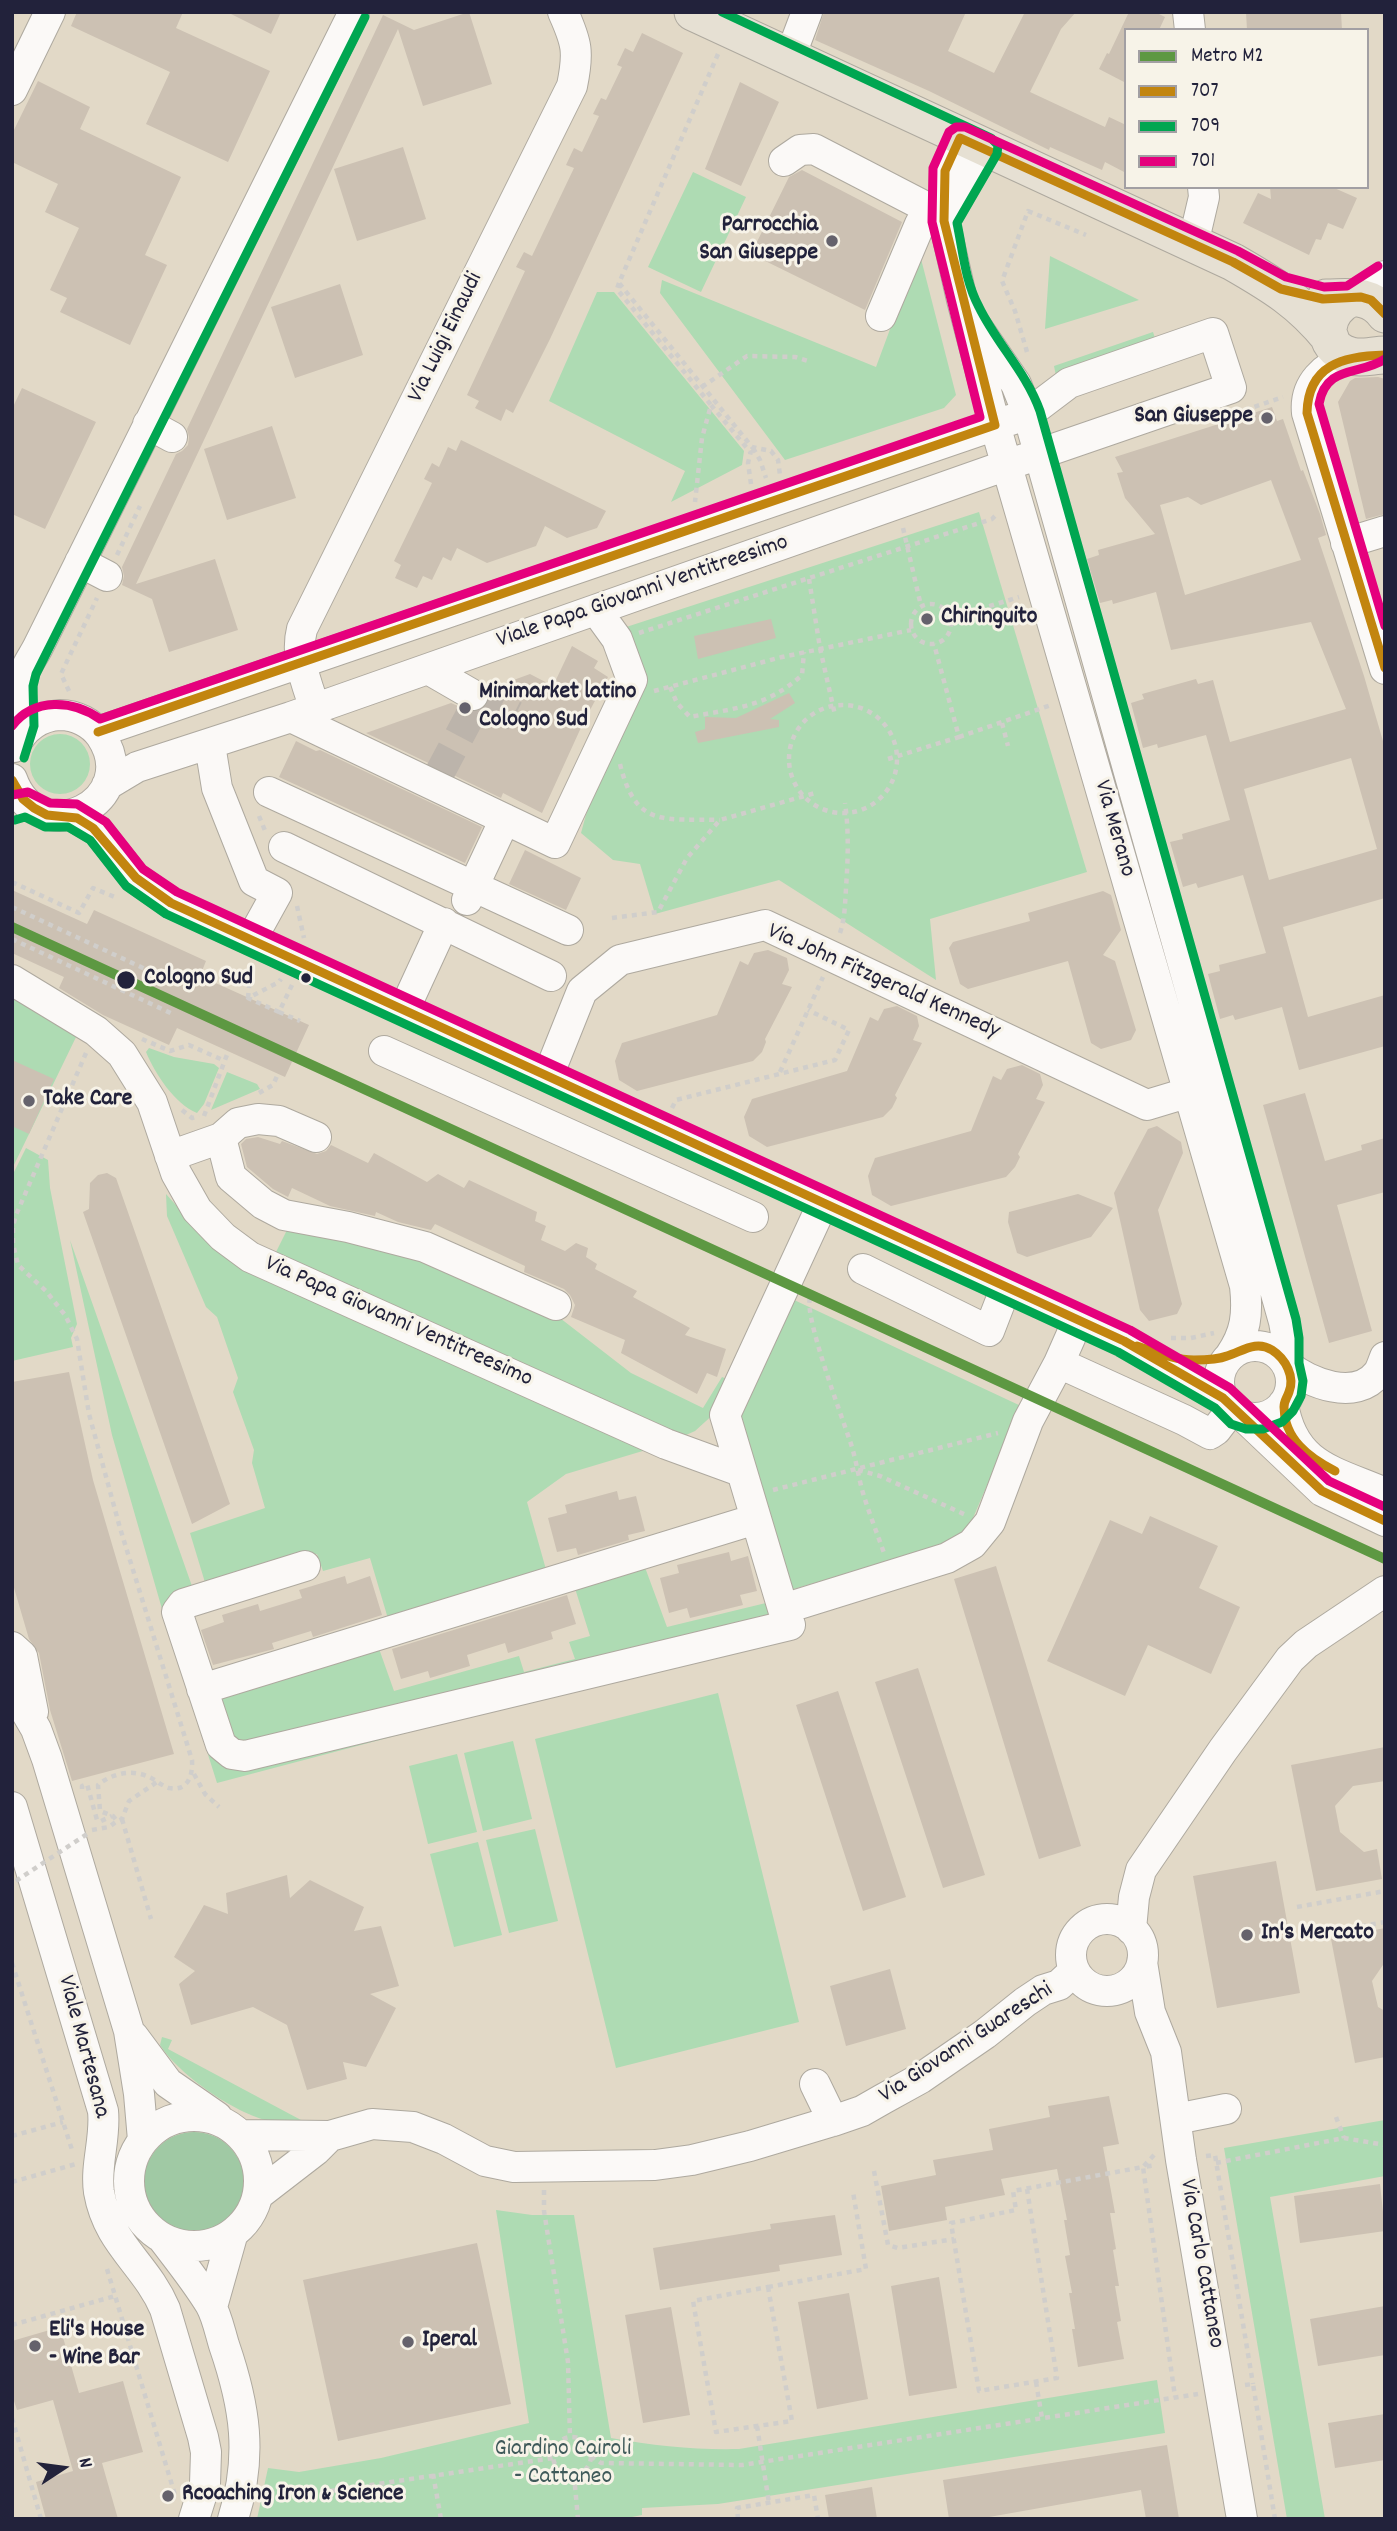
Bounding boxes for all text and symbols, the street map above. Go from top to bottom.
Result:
legend [1124,28,1369,189]
text: Metro M2 [1191,42,1264,72]
text: 707 [1191,77,1219,107]
text: 709 [1191,112,1220,142]
text: 701 [1191,147,1215,177]
place label: Parrocchia San Giuseppe [699,213,818,269]
marker: Parrocchia San Giuseppe [824,233,840,249]
street label: Via Luigi Einaudi [403,268,491,408]
place label: San Giuseppe [1134,404,1253,432]
marker: San Giuseppe [1259,410,1275,426]
street label: Viale Papa Giovanni Ventitreesimo [493,530,793,656]
place label: Chiringuito [941,605,1037,633]
marker: Chiringuito [919,611,935,627]
place label: Minimarket latino Cologno Sud [479,680,636,736]
marker: Minimarket latino Cologno Sud [457,700,473,716]
street label: Via Merano [1085,777,1141,881]
street label: Via John Fitzgerald Kennedy [762,919,1004,1047]
place label: Cologno Sud [144,966,253,994]
marker: Cologno Sud [115,969,137,991]
unlabelled marker [299,971,313,985]
place label: Take Care [43,1087,132,1115]
marker: Take Care [21,1093,37,1109]
street label: Via Papa Giovanni Ventitreesimo [260,1251,536,1395]
place label: In's Mercato [1261,1921,1374,1949]
marker: In's Mercato [1239,1927,1255,1943]
street label: Viale Martesana [49,1973,115,2121]
street label: Via Giovanni Guareschi [875,1977,1059,2111]
street label: Via Carlo Cattaneo [1171,2177,1229,2351]
place label: Eli's House - Wine Bar [49,2318,144,2374]
place label: Iperal [422,2328,477,2356]
marker: Iperal [400,2334,416,2350]
marker: Eli's House - Wine Bar [27,2338,43,2354]
north arrow [28,2433,98,2503]
park label: Giardino Cairoli - Cattaneo [495,2437,631,2493]
text: N [70,2456,98,2471]
place label: Rcoaching Iron & Science [182,2482,404,2510]
marker: Rcoaching Iron & Science [160,2488,176,2504]

